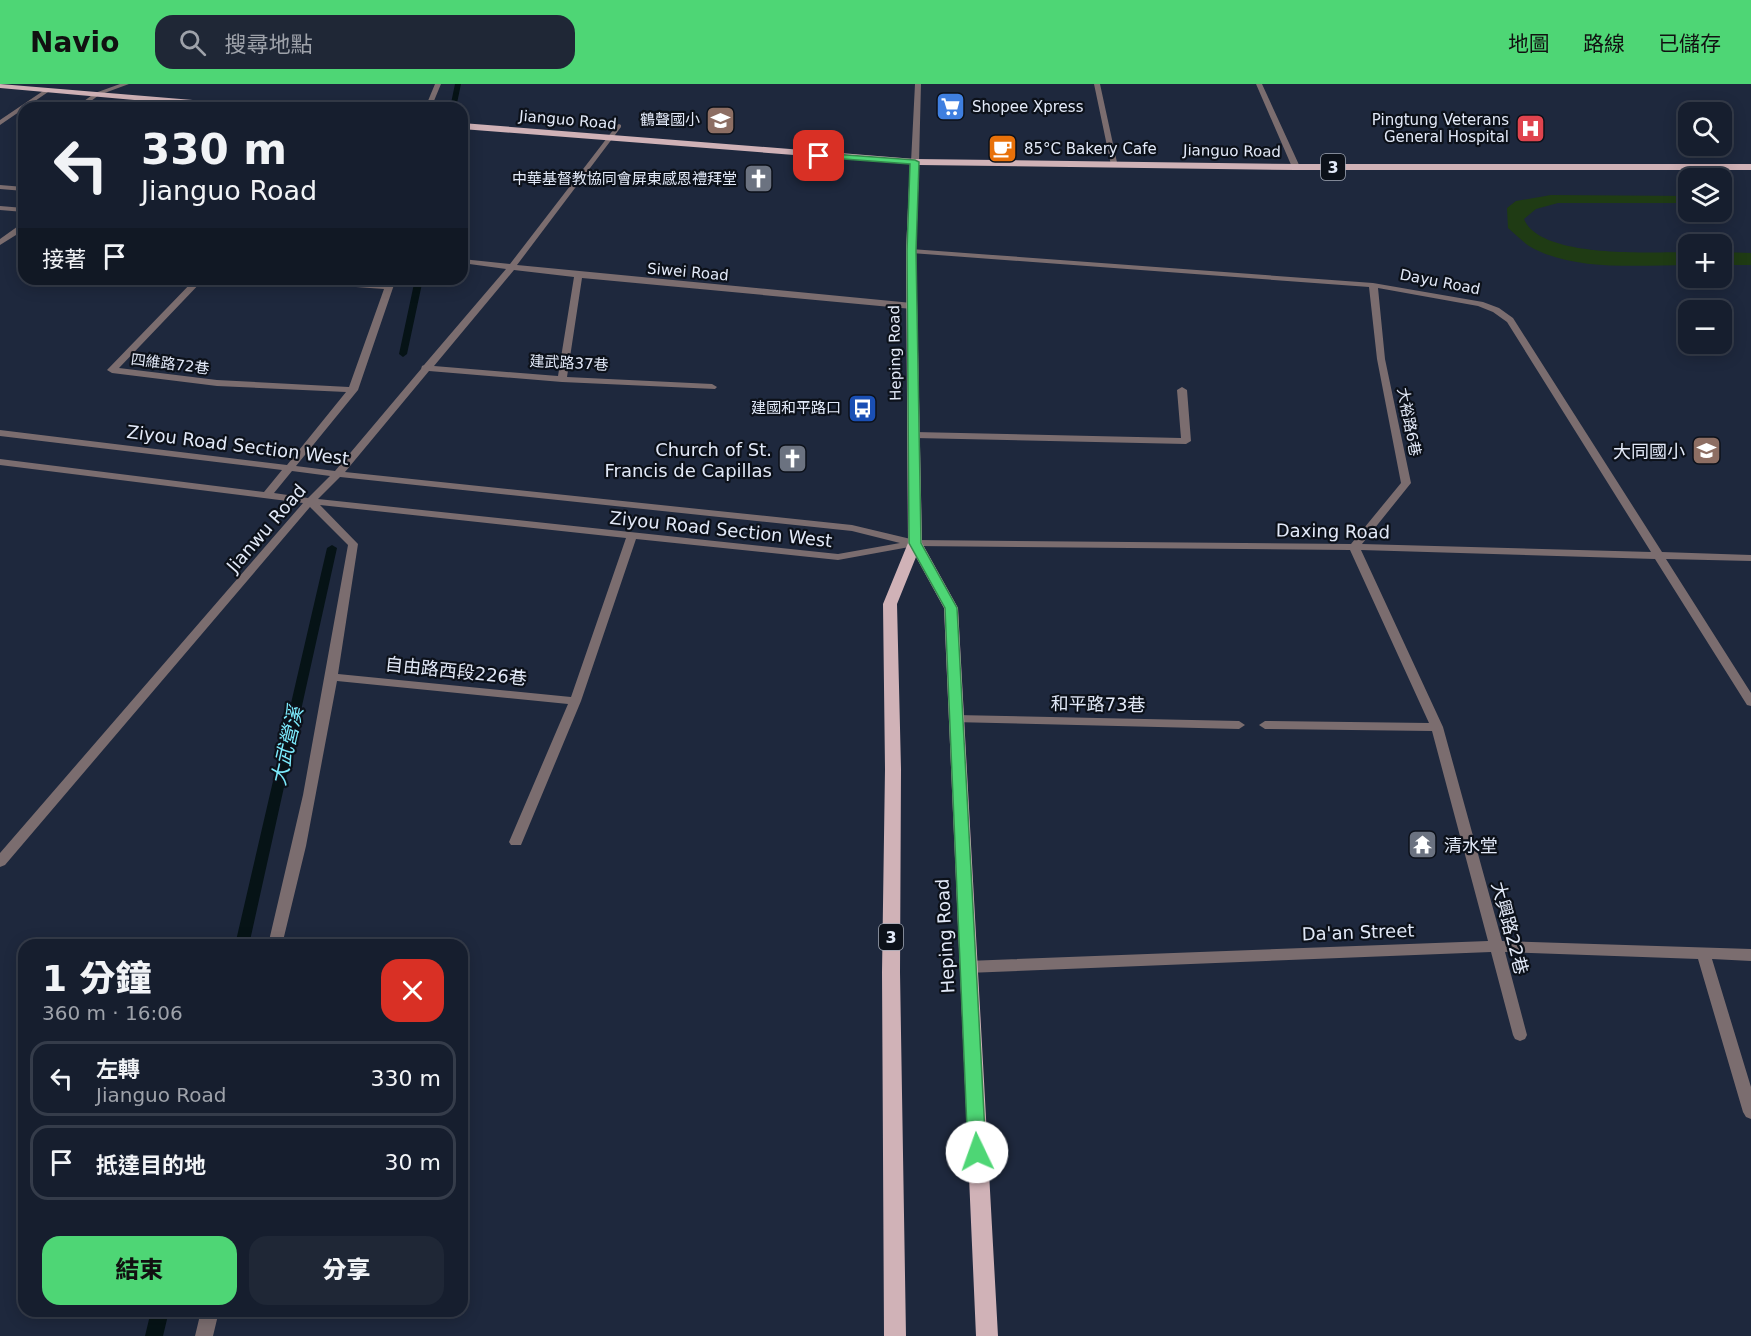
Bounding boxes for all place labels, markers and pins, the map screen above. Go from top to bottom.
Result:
supermarket icon: Shopee Xpress [935,91,967,123]
place label: Shopee Xpress [972,98,1084,116]
school or university icon: 鶴聲國小 [705,104,737,136]
place label: 鶴聲國小 [640,111,700,129]
place label: Pingtung Veterans General Hospital [1372,111,1509,146]
hospital icon: Pingtung Veterans General Hospital [1514,113,1546,145]
pin [793,130,844,181]
cafe icon: 85°C Bakery Cafe [987,133,1019,165]
place label: 85°C Bakery Cafe [1024,140,1157,158]
church icon: 中華基督教協同會屏東感恩禮拜堂 [742,163,774,195]
place label: 中華基督教協同會屏東感恩禮拜堂 [512,170,737,188]
bus stop icon: 建國和平路口 [846,392,878,424]
place label: 建國和平路口 [751,399,841,417]
school or university icon: 大同國小 [1690,435,1722,467]
place label: Church of St. Francis de Capillas [604,439,772,481]
place label: 大同國小 [1613,441,1685,462]
church icon: Church of St. Francis de Capillas [777,443,809,475]
temple icon: 清水堂 [1407,829,1439,861]
place label: 清水堂 [1444,835,1498,856]

